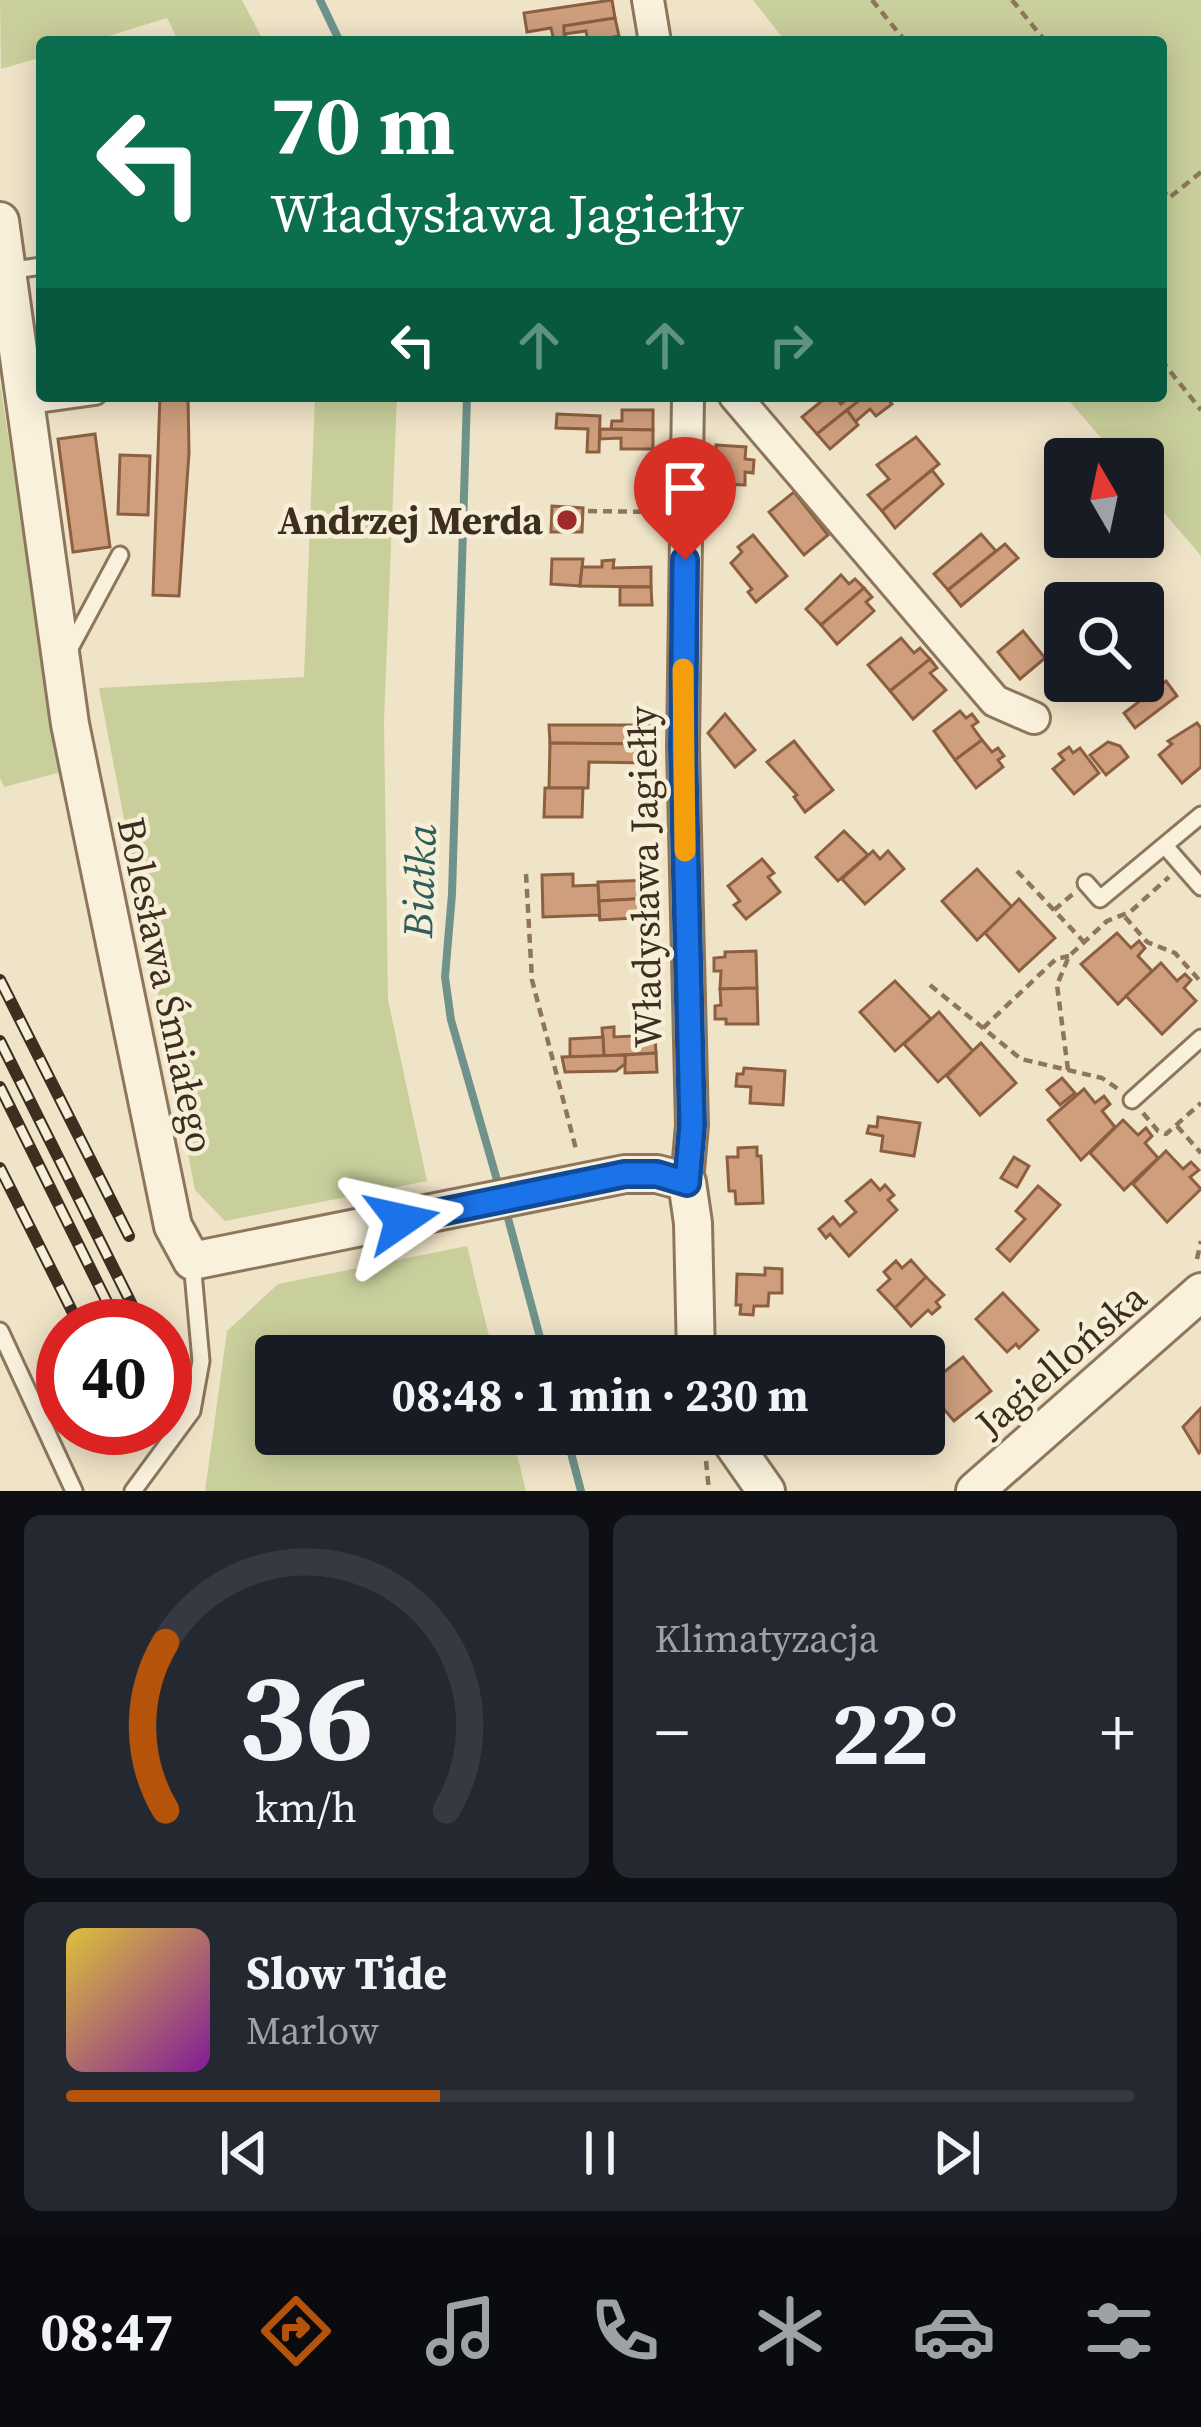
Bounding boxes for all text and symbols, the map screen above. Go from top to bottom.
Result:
text: 70 m [270,67,455,182]
icon: left [72,84,228,240]
text: Władysława Jagiełły [270,176,744,250]
icon: left [380,312,446,378]
icon: ahead [506,312,572,378]
icon: ahead [632,312,698,378]
icon: right [758,312,824,378]
pin [634,437,736,560]
north arrow [1044,438,1164,558]
map controls [1044,438,1164,702]
icon: arrive [652,455,718,521]
place label: Andrzej Merda [277,494,543,547]
marker: Andrzej Merda [554,507,580,533]
button: search [1044,582,1164,702]
street label: Władysława Jagiełły [616,706,674,1048]
street label: Bolesława Śmiałego [105,813,227,1157]
water label: Białka [388,823,450,940]
position arrow [339,1157,465,1283]
street label: Jagiellońska [963,1271,1158,1450]
speed limit sign: 40 [36,1299,192,1455]
text: 08:48 · 1 min · 230 m [392,1364,808,1426]
text: Klimatyzacja [655,1612,879,1665]
text: 36 [239,1630,374,1801]
text: 22° [831,1671,958,1794]
text: − [655,1687,689,1777]
text: + [1100,1687,1135,1777]
text: km/h [255,1777,357,1835]
text: Slow Tide [246,1942,447,2004]
text: Marlow [246,2004,379,2057]
icon: previous [211,2120,277,2186]
icon: pause [567,2120,633,2186]
icon: next [924,2120,990,2186]
icon: directions [254,2289,338,2373]
icon: music [419,2289,503,2373]
icon: phone [583,2289,667,2373]
icon: climate [748,2289,832,2373]
icon: car [912,2289,996,2373]
icon: filters [1077,2289,1161,2373]
text: 08:47 [40,2294,174,2368]

